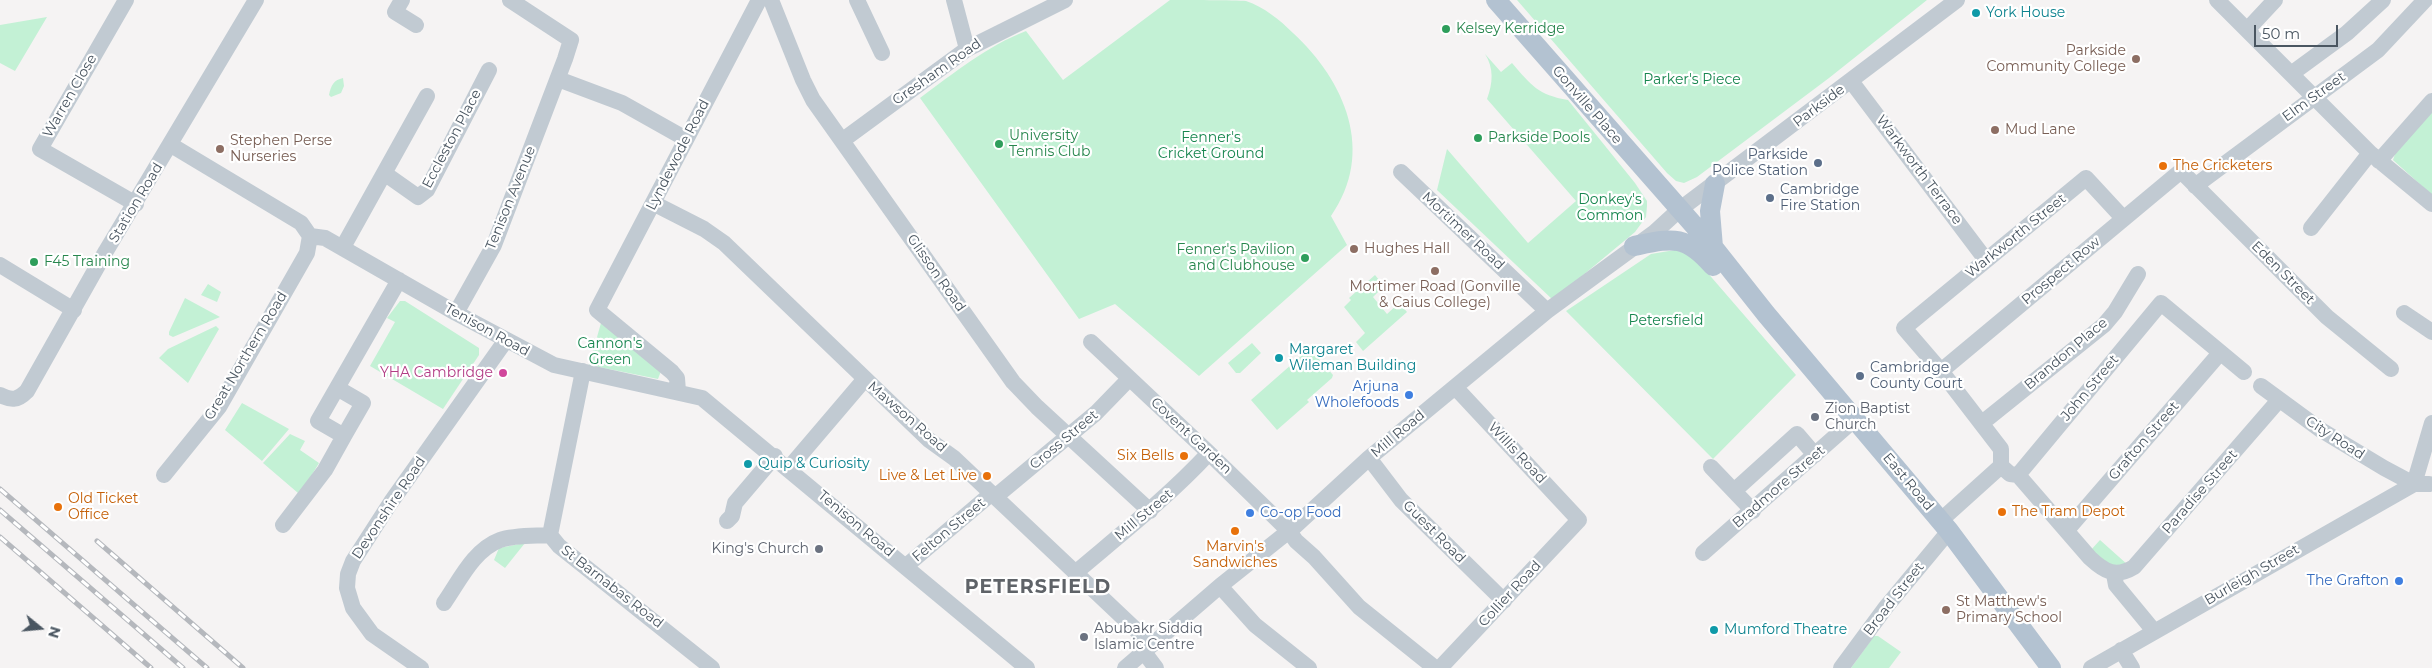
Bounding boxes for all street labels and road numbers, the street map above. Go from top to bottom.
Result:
street label: Gresham Road [889,35,985,109]
street label: Warren Close [39,51,101,141]
street label: Gonville Place [1548,62,1626,148]
street label: Elm Street [2279,68,2349,126]
street label: Parkside [1790,81,1848,131]
street label: Eccleston Place [419,87,485,191]
street label: Lyndewode Road [643,97,713,213]
street label: Warkworth Terrace [1872,112,1966,228]
street label: Tenison Avenue [483,144,539,252]
street label: Station Road [106,160,166,246]
street label: Mortimer Road [1418,188,1508,274]
street label: Warkworth Street [1962,190,2070,282]
street label: Glisson Road [903,231,969,315]
street label: Prospect Row [2018,233,2104,309]
street label: Eden Street [2248,238,2318,308]
street label: Great Northern Road [201,289,291,423]
street label: Tenison Road [442,300,532,360]
street label: Brandon Place [2021,314,2111,394]
street label: John Street [2058,352,2122,424]
street label: Mawson Road [864,378,950,456]
street label: Covent Garden [1147,394,1235,478]
street label: Grafton Street [2105,398,2183,484]
street label: Cross Street [1027,407,1101,473]
street label: Mill Road [1368,407,1428,461]
street label: City Road [2302,413,2368,463]
street label: Willis Road [1484,419,1550,487]
street label: Bradmore Street [1729,442,1829,532]
street label: Paradise Street [2159,447,2241,537]
street label: East Road [1879,450,1937,514]
street label: Devonshire Road [349,454,429,562]
street label: Mill Street [1112,486,1176,544]
street label: Tenison Road [814,487,898,561]
street label: Felton Street [909,495,989,565]
street label: Guest Road [1399,497,1469,567]
street label: Burleigh Street [2202,541,2302,609]
street label: St Barnabas Road [558,542,666,632]
street label: Collier Road [1475,558,1545,630]
street label: Broad Street [1860,559,1928,639]

